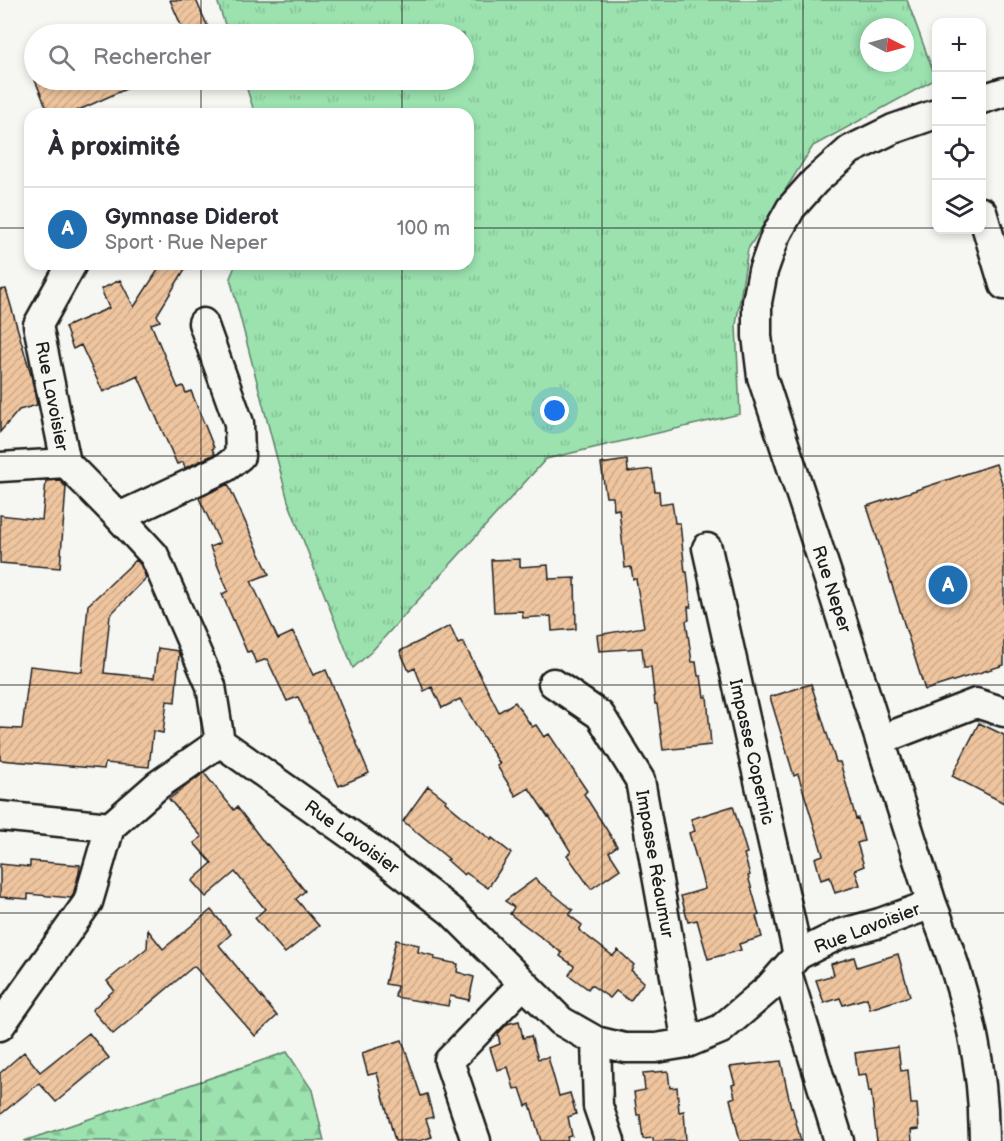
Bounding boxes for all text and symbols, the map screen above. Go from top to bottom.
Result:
north arrow [860,18,914,72]
map controls [932,18,986,234]
button: + [932,18,986,72]
search box [24,24,474,90]
icon: search [45,41,78,74]
text: Rechercher [93,44,211,71]
button: − [932,72,986,126]
button: locate [932,126,986,180]
text: À proximité [48,132,180,163]
button: layers [932,180,986,234]
text: Gymnase Diderot [105,204,279,231]
text: A [61,217,74,241]
text: 100 m [397,217,450,241]
text: Sport · Rue Neper [105,231,267,255]
street label: Rue Lavoisier [31,339,73,453]
your location [540,396,569,425]
street label: Rue Neper [808,543,856,636]
pin: A [928,562,968,608]
street label: Impasse Copernic [725,677,779,827]
street label: Impasse Réaumur [631,789,678,940]
street label: Rue Lavoisier [300,796,403,879]
street label: Rue Lavoisier [811,899,923,958]

